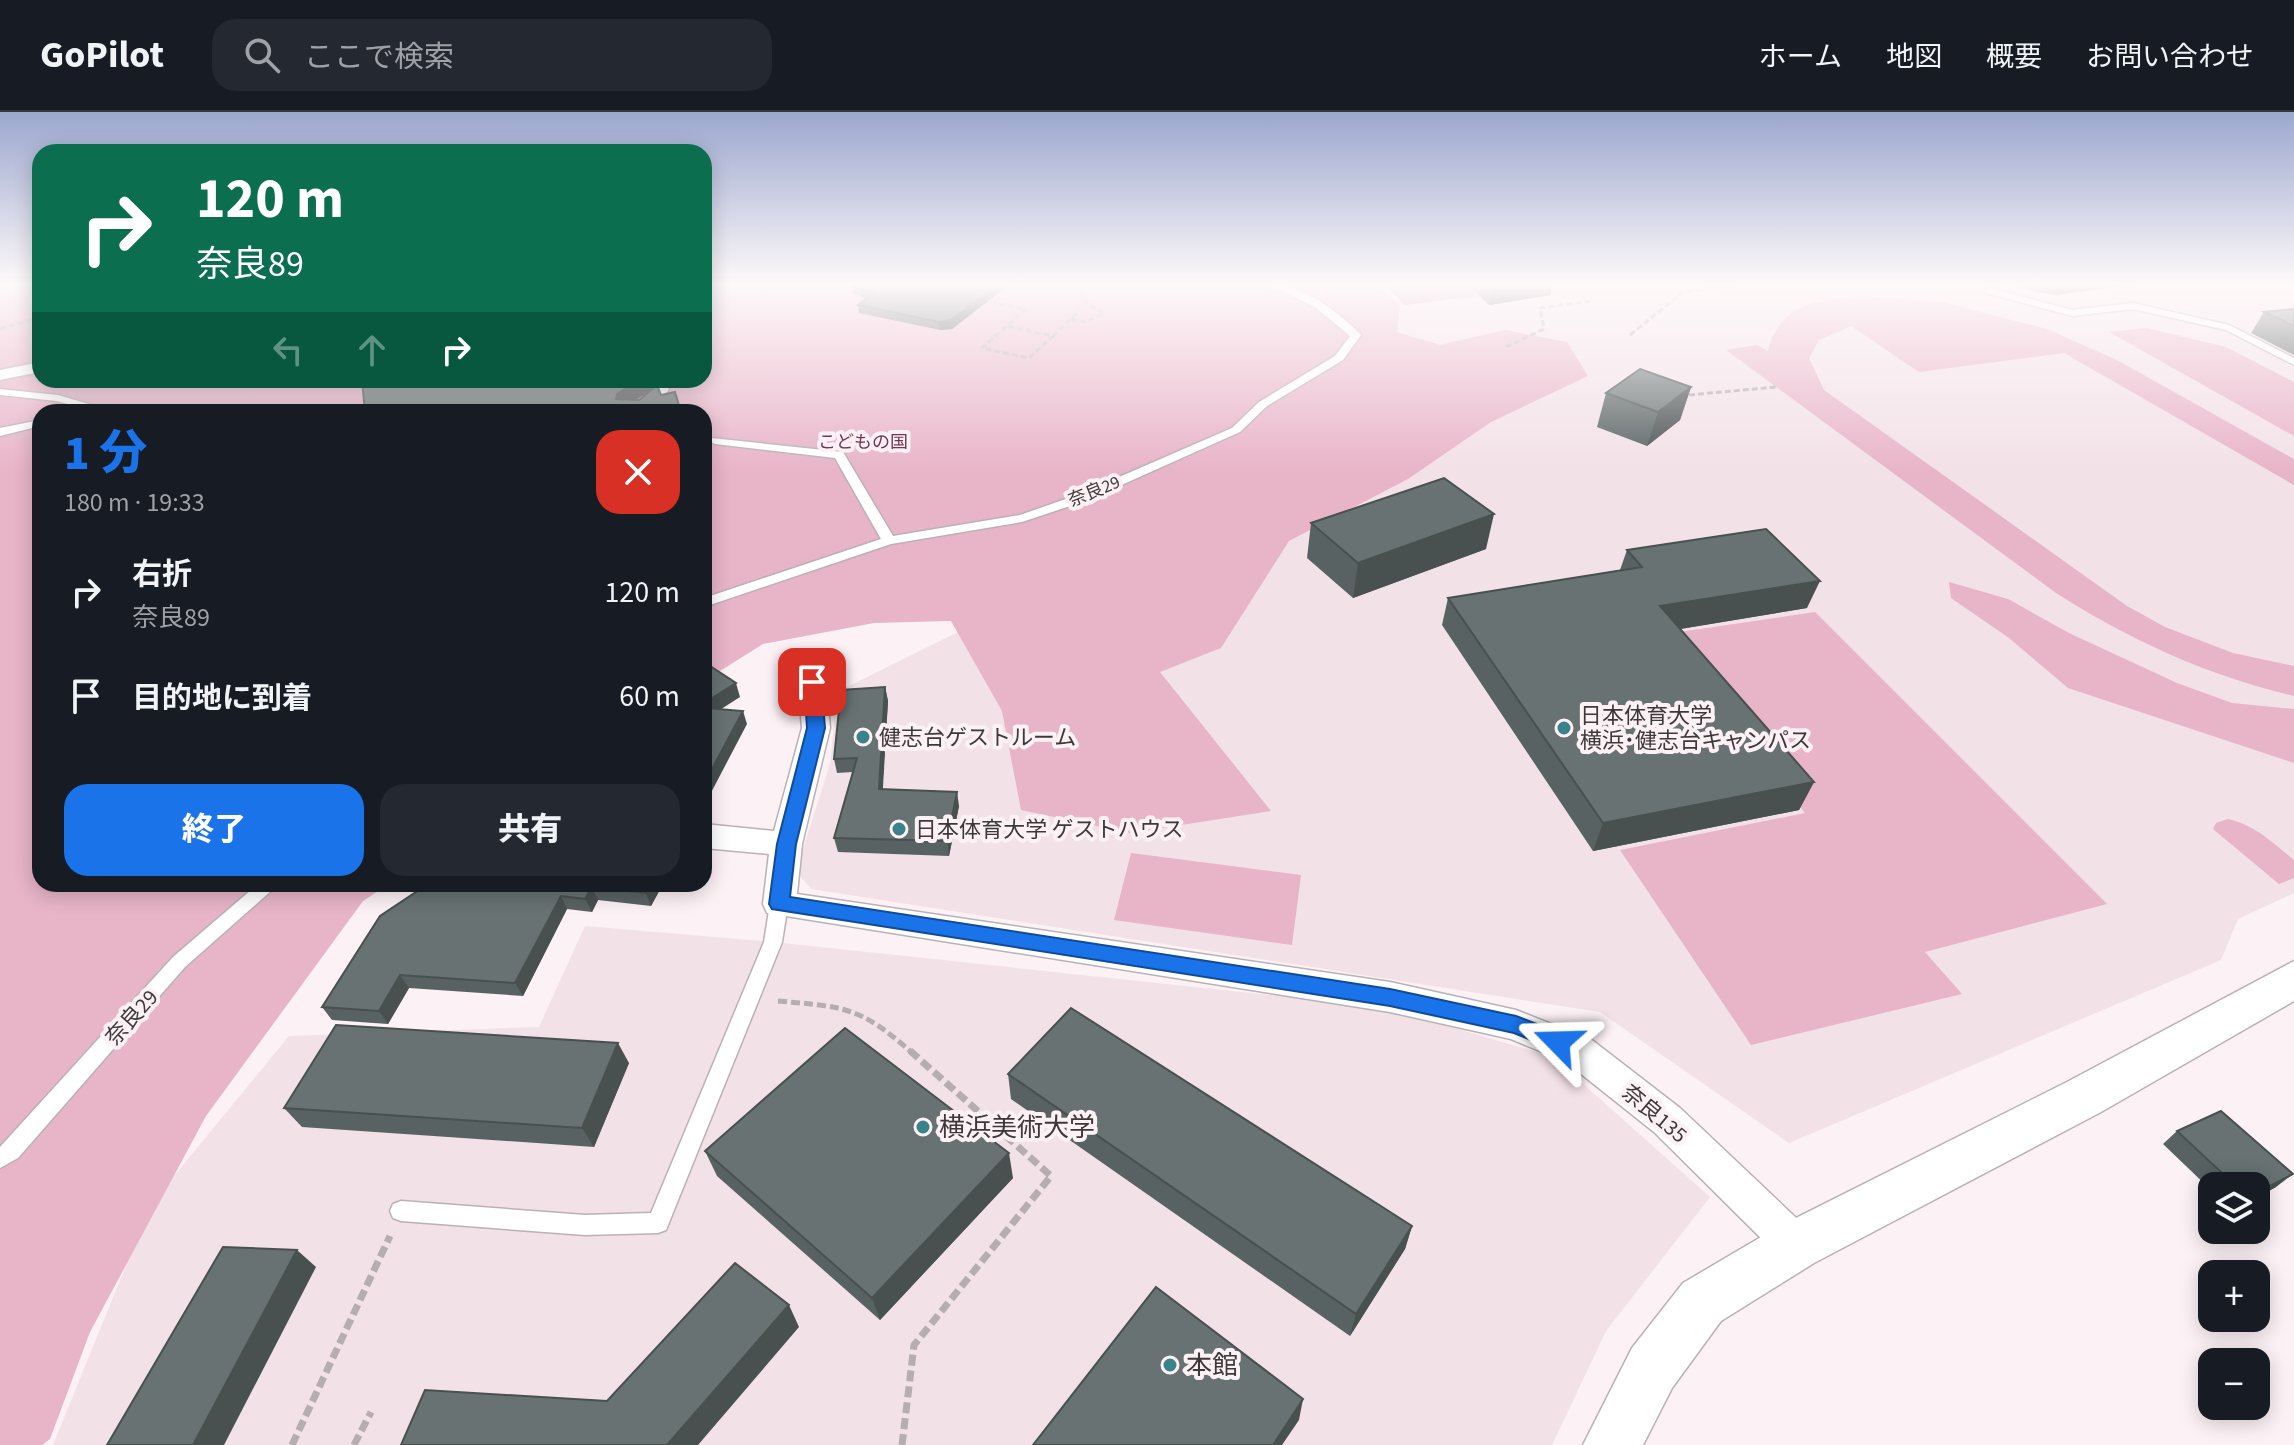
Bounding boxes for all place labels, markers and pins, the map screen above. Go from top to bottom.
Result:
pin [778,648,846,716]
place label: 日本体育大学 横浜･健志台キャンパス [1580,700,1811,757]
marker: 日本体育大学 横浜･健志台キャンパス [1555,719,1573,737]
place label: 健志台ゲストルーム [879,722,1076,754]
marker: 健志台ゲストルーム [854,728,872,746]
place label: 日本体育大学 ゲストハウス [915,814,1183,846]
marker: 日本体育大学 ゲストハウス [890,820,908,838]
place label: 横浜美術大学 [939,1109,1095,1146]
marker: 横浜美術大学 [914,1118,932,1136]
place label: 本館 [1186,1347,1238,1384]
marker: 本館 [1161,1356,1179,1374]

